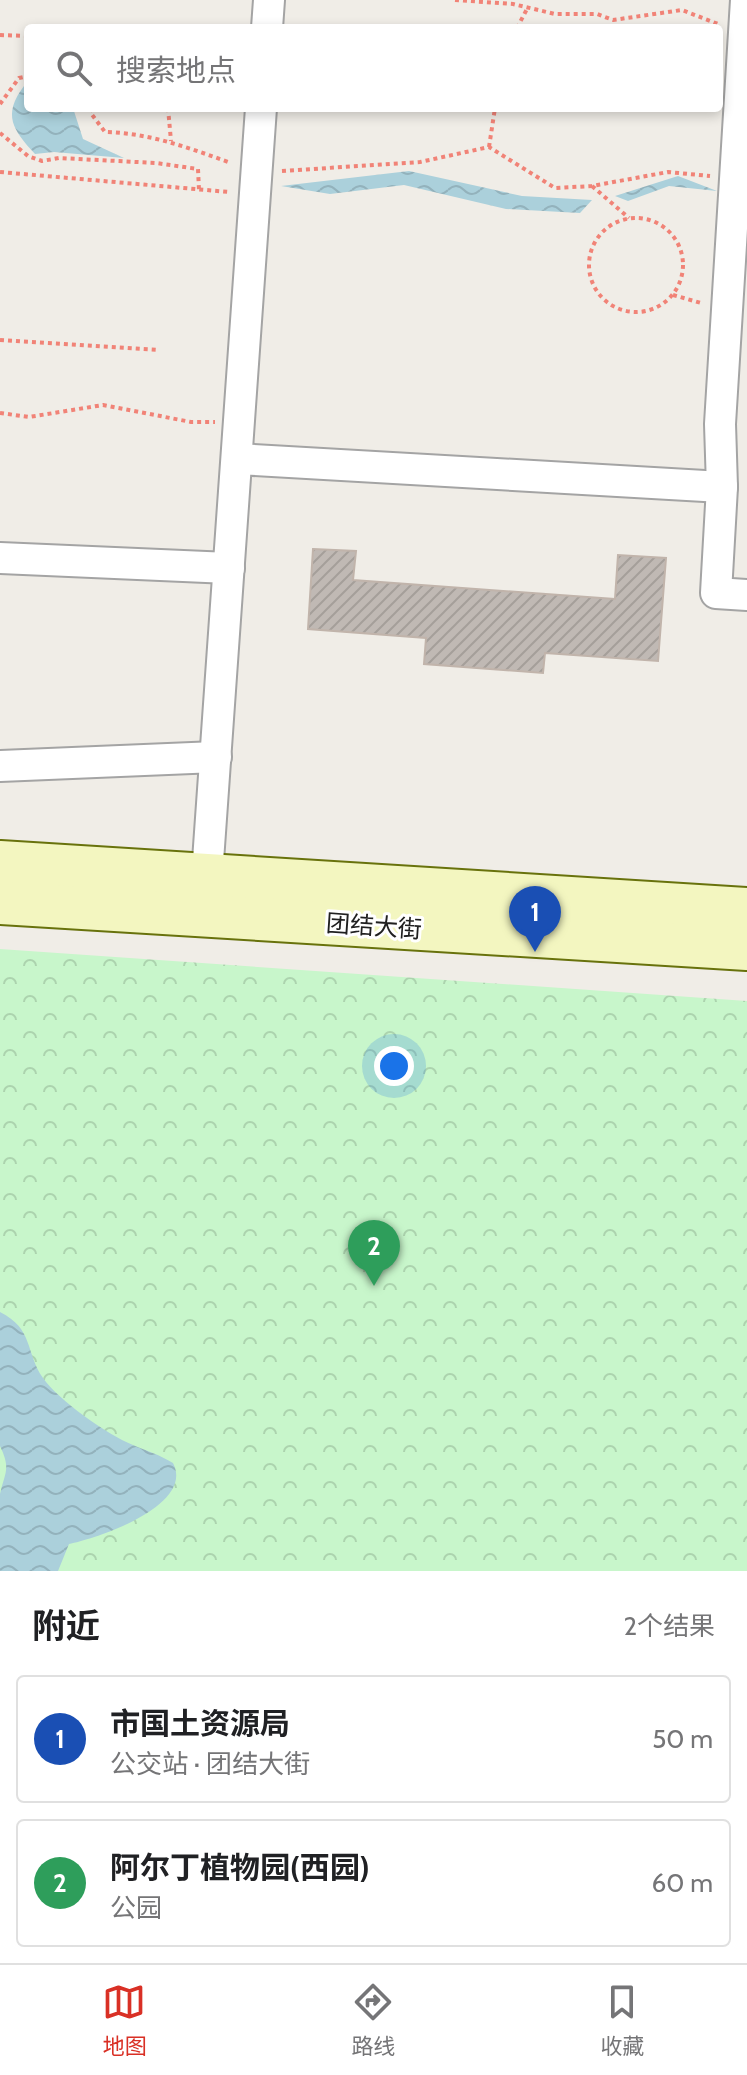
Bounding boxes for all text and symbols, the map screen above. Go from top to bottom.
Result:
search box [24,24,723,112]
icon: search [52,46,96,90]
text: 搜索地点 [116,52,236,89]
pin: 1 [509,886,561,952]
street label: 团结大街 [325,908,423,944]
your location [374,1046,414,1086]
pin: 2 [348,1220,400,1286]
text: 附近 [32,1605,100,1647]
text: 2个结果 [623,1610,715,1642]
text: 市国土资源局 [110,1705,290,1742]
text: 1 [55,1723,65,1755]
text: 50 m [652,1723,713,1755]
text: 公交站 · 团结大街 [110,1748,310,1780]
text: 阿尔丁植物园(西园) [110,1849,370,1886]
text: 2 [53,1867,67,1899]
text: 60 m [651,1867,713,1899]
text: 公园 [110,1892,162,1924]
tab: 地图 [102,1980,147,2060]
tab: 路线 [351,1980,396,2060]
tab: 收藏 [600,1980,645,2060]

